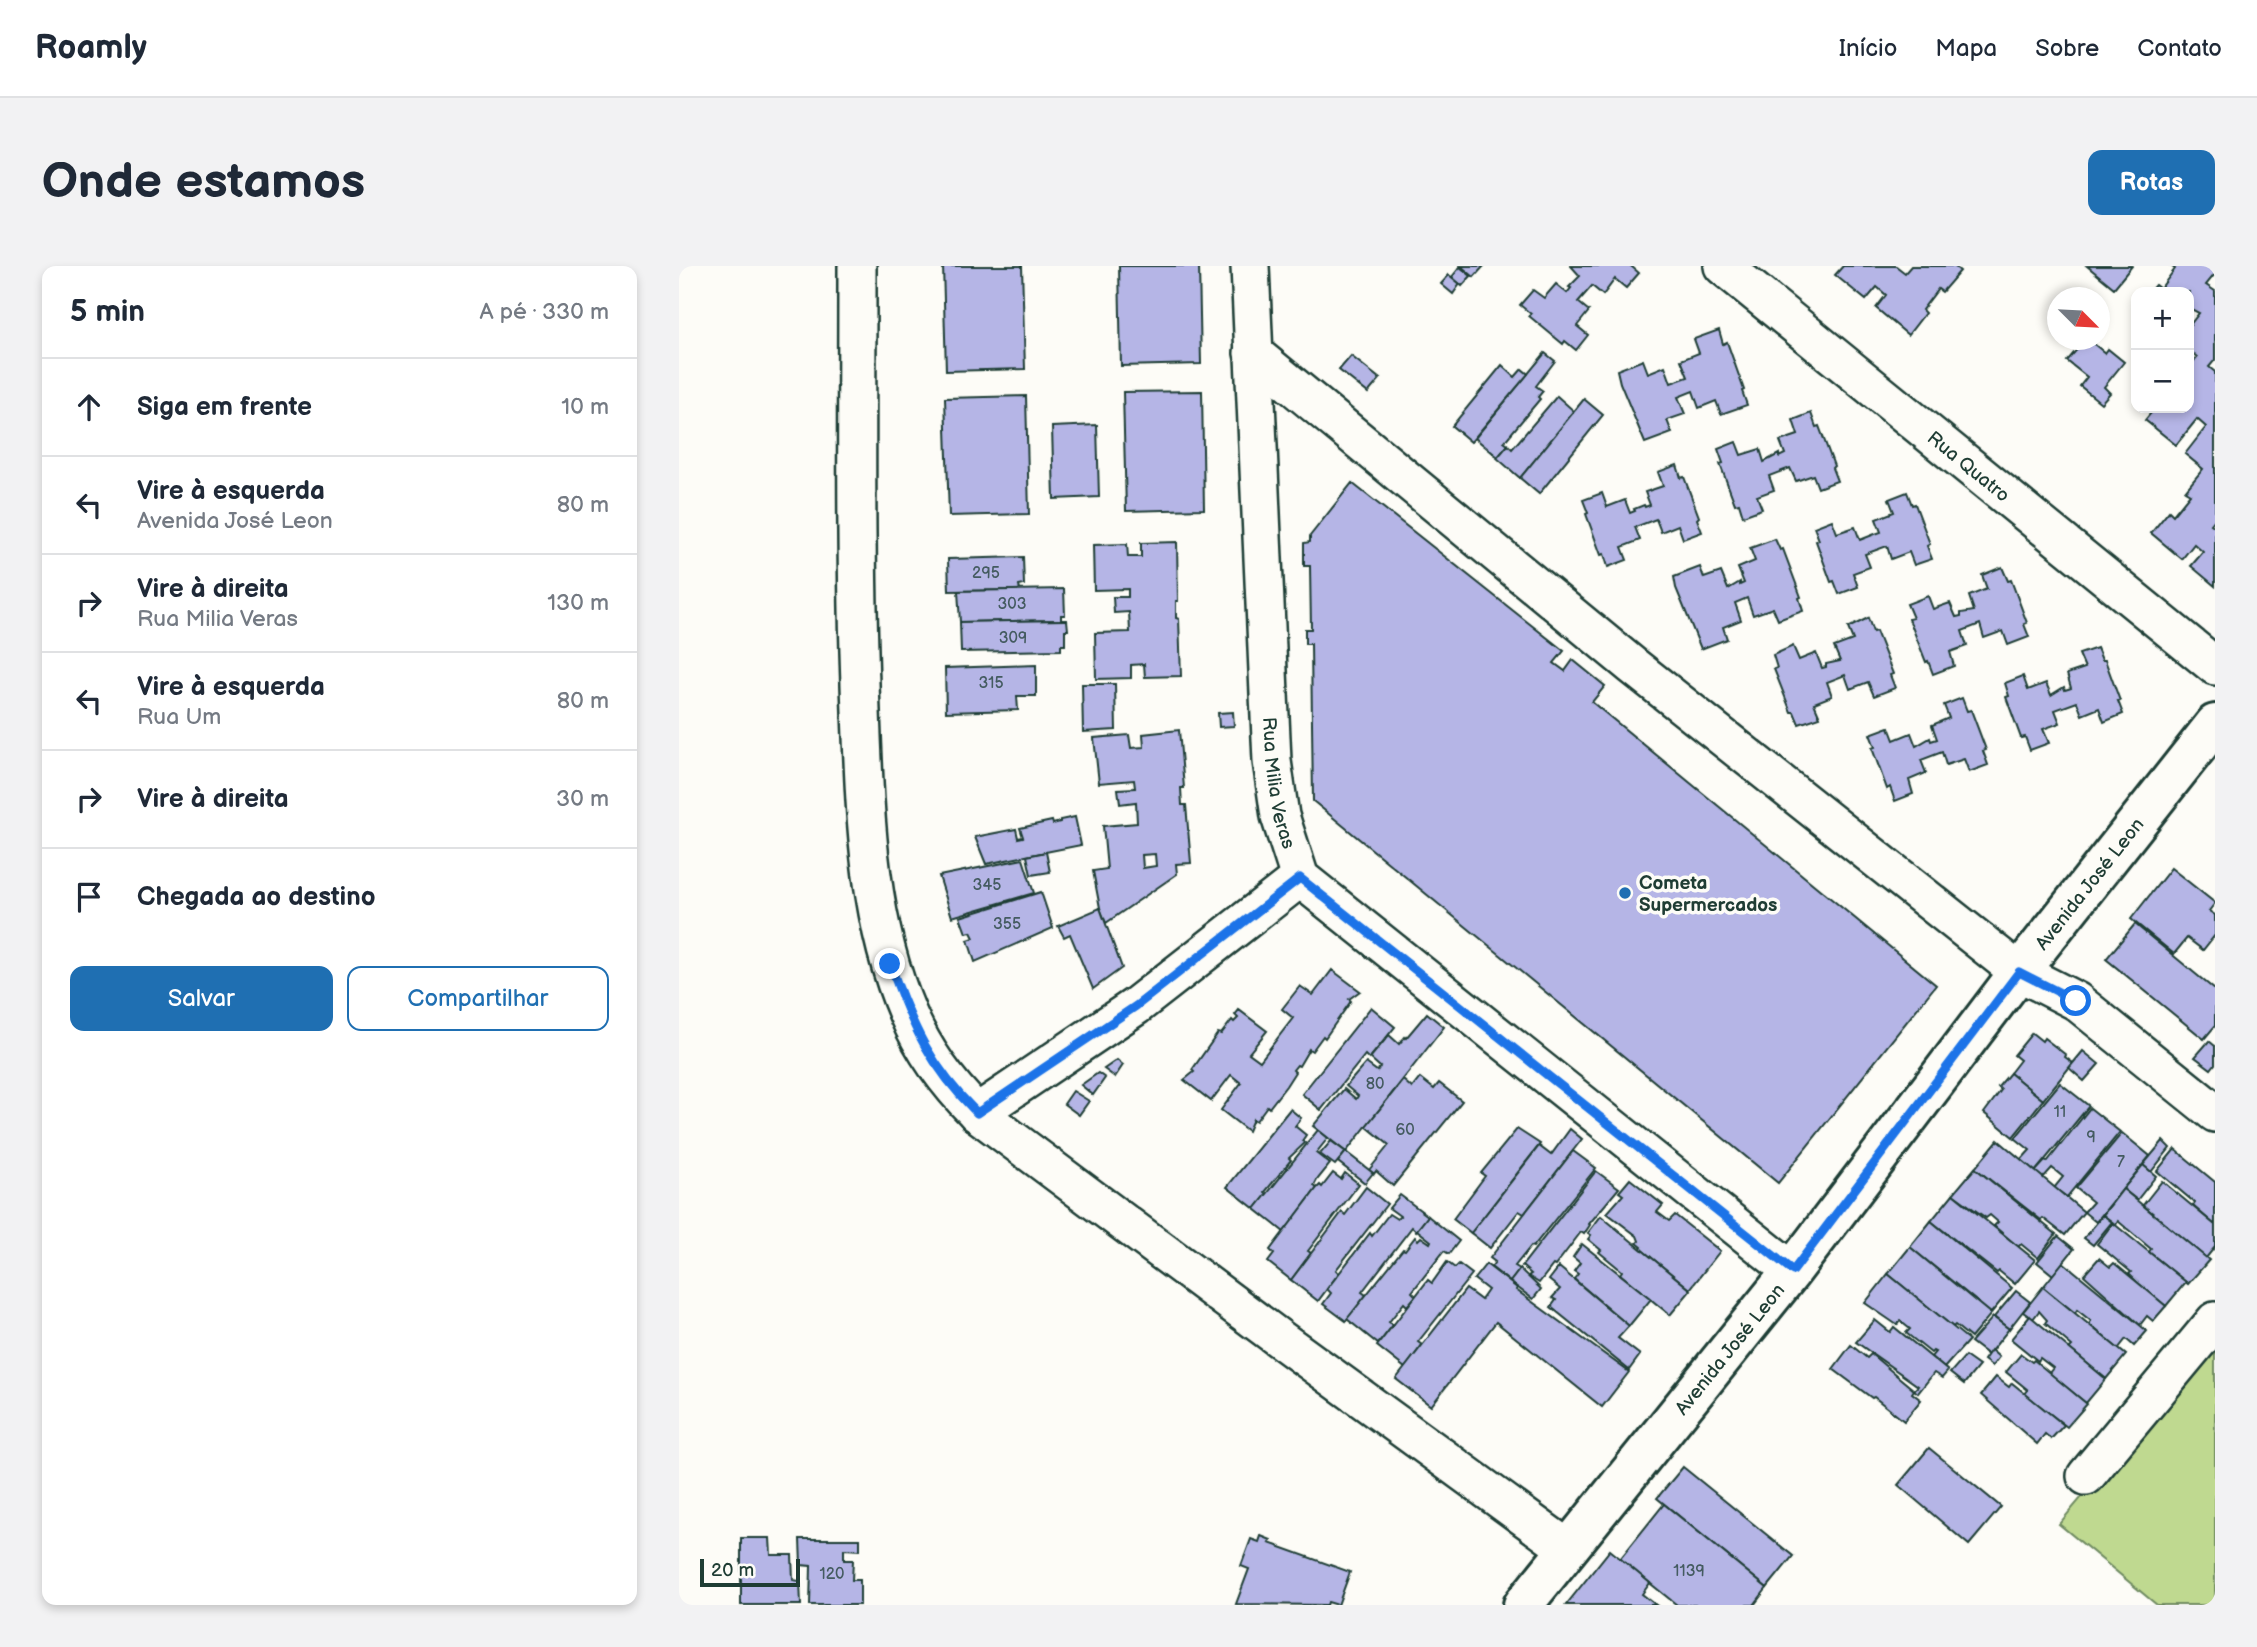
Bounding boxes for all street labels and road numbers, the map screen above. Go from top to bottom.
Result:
street label: Rua Quatro [1922,427,2014,507]
street label: Rua Milia Veras [1257,717,1300,852]
street label: Avenida José Leon [2031,814,2149,955]
street label: Avenida José Leon [1671,1279,1790,1420]

